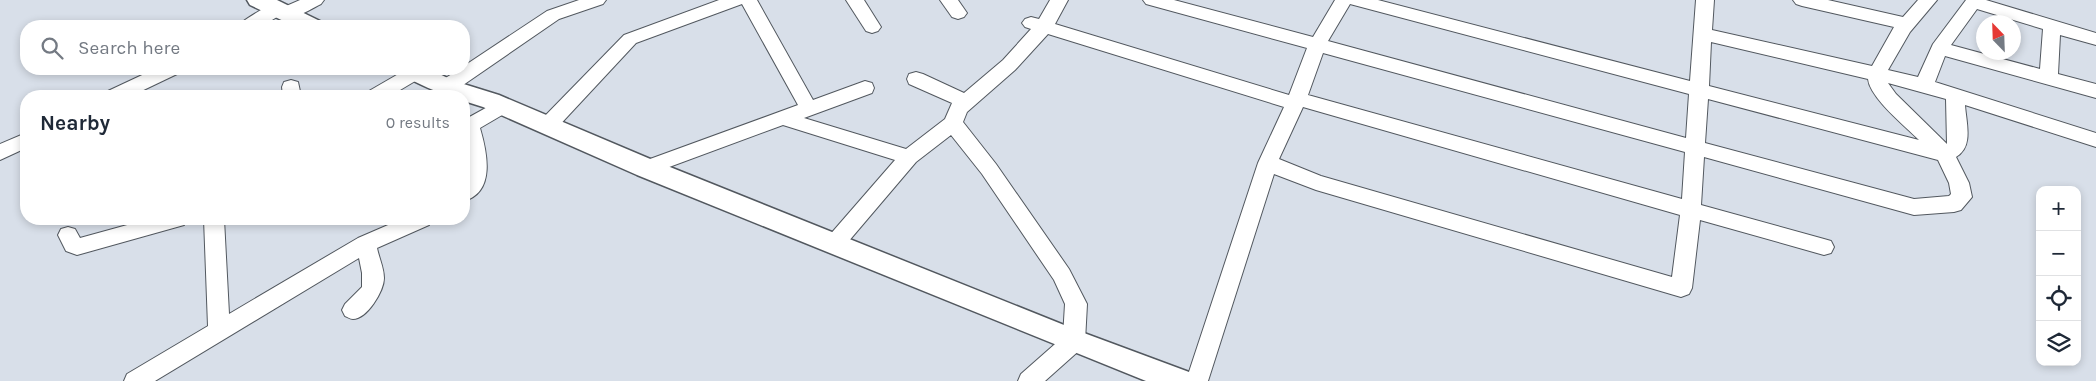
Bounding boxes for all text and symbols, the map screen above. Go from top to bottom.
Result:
north arrow [1976,15,2021,60]
search box [20,20,470,75]
icon: search [38,34,66,62]
text: Search here [78,37,180,59]
text: Nearby [40,111,110,135]
text: 0 results [386,113,450,132]
map controls [2036,186,2081,366]
button: + [2036,186,2081,231]
button: − [2036,231,2081,276]
button: locate [2036,276,2081,321]
button: layers [2036,321,2081,366]

